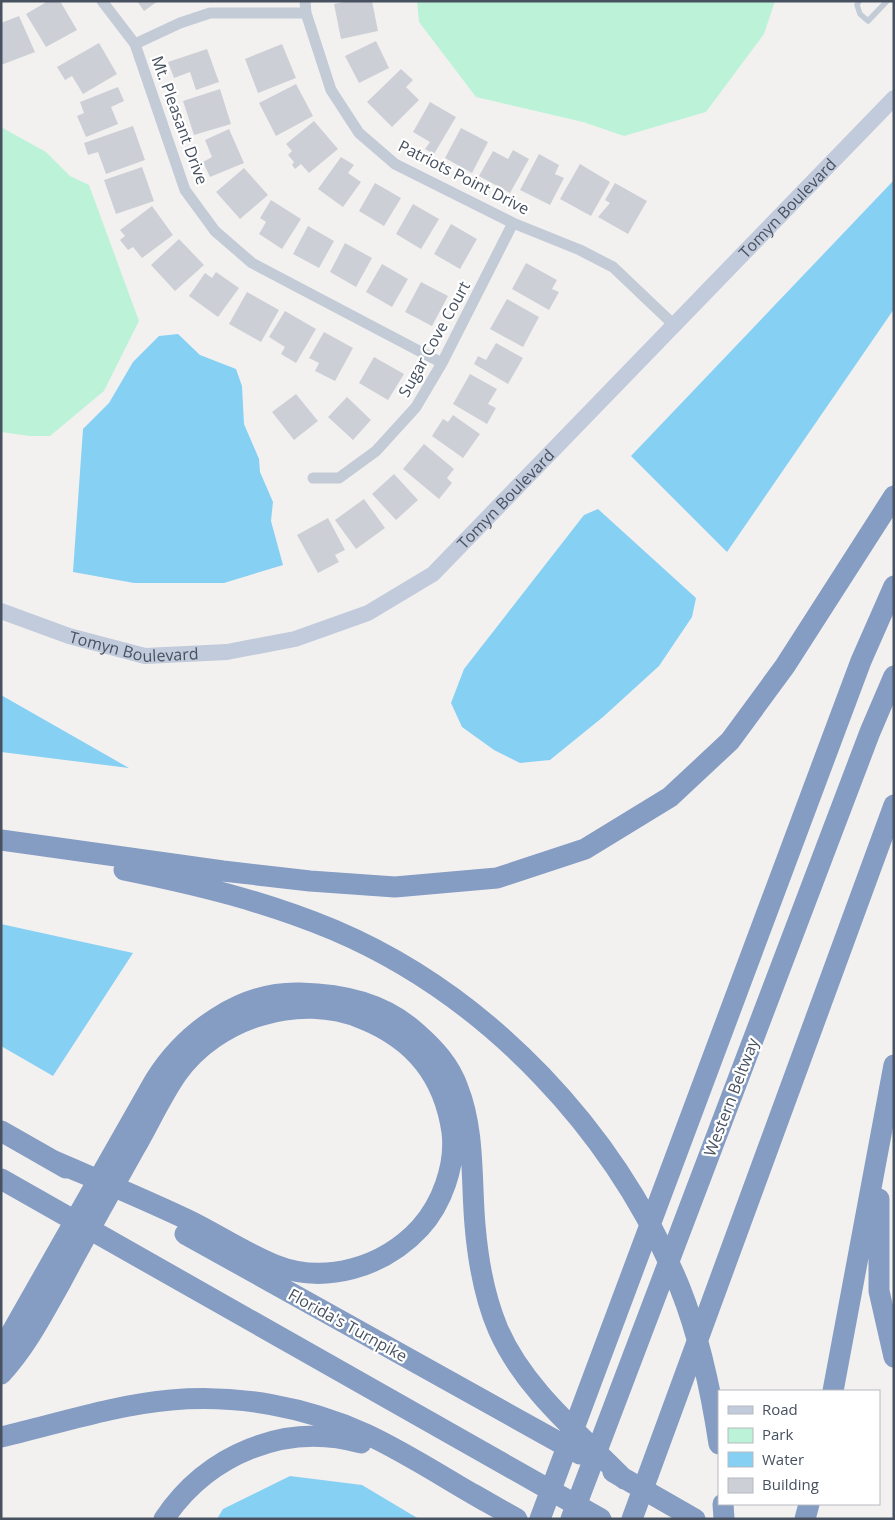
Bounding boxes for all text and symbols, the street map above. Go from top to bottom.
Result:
street label: Mt. Pleasant Drive [147,53,213,187]
street label: Patriots Point Drive [395,135,533,220]
street label: Tomyn Boulevard [734,153,841,263]
street label: Sugar Cove Court [393,277,475,401]
street label: Tomyn Boulevard [452,444,559,554]
street label: Tomyn Boulevard [67,626,199,667]
street label: Western Beltway [698,1034,764,1159]
street label: Florida's Turnpike [285,1283,411,1367]
legend [718,1390,880,1505]
text: Road [762,1399,798,1419]
text: Park [762,1424,793,1444]
text: Water [762,1449,804,1469]
text: Building [762,1474,819,1494]

